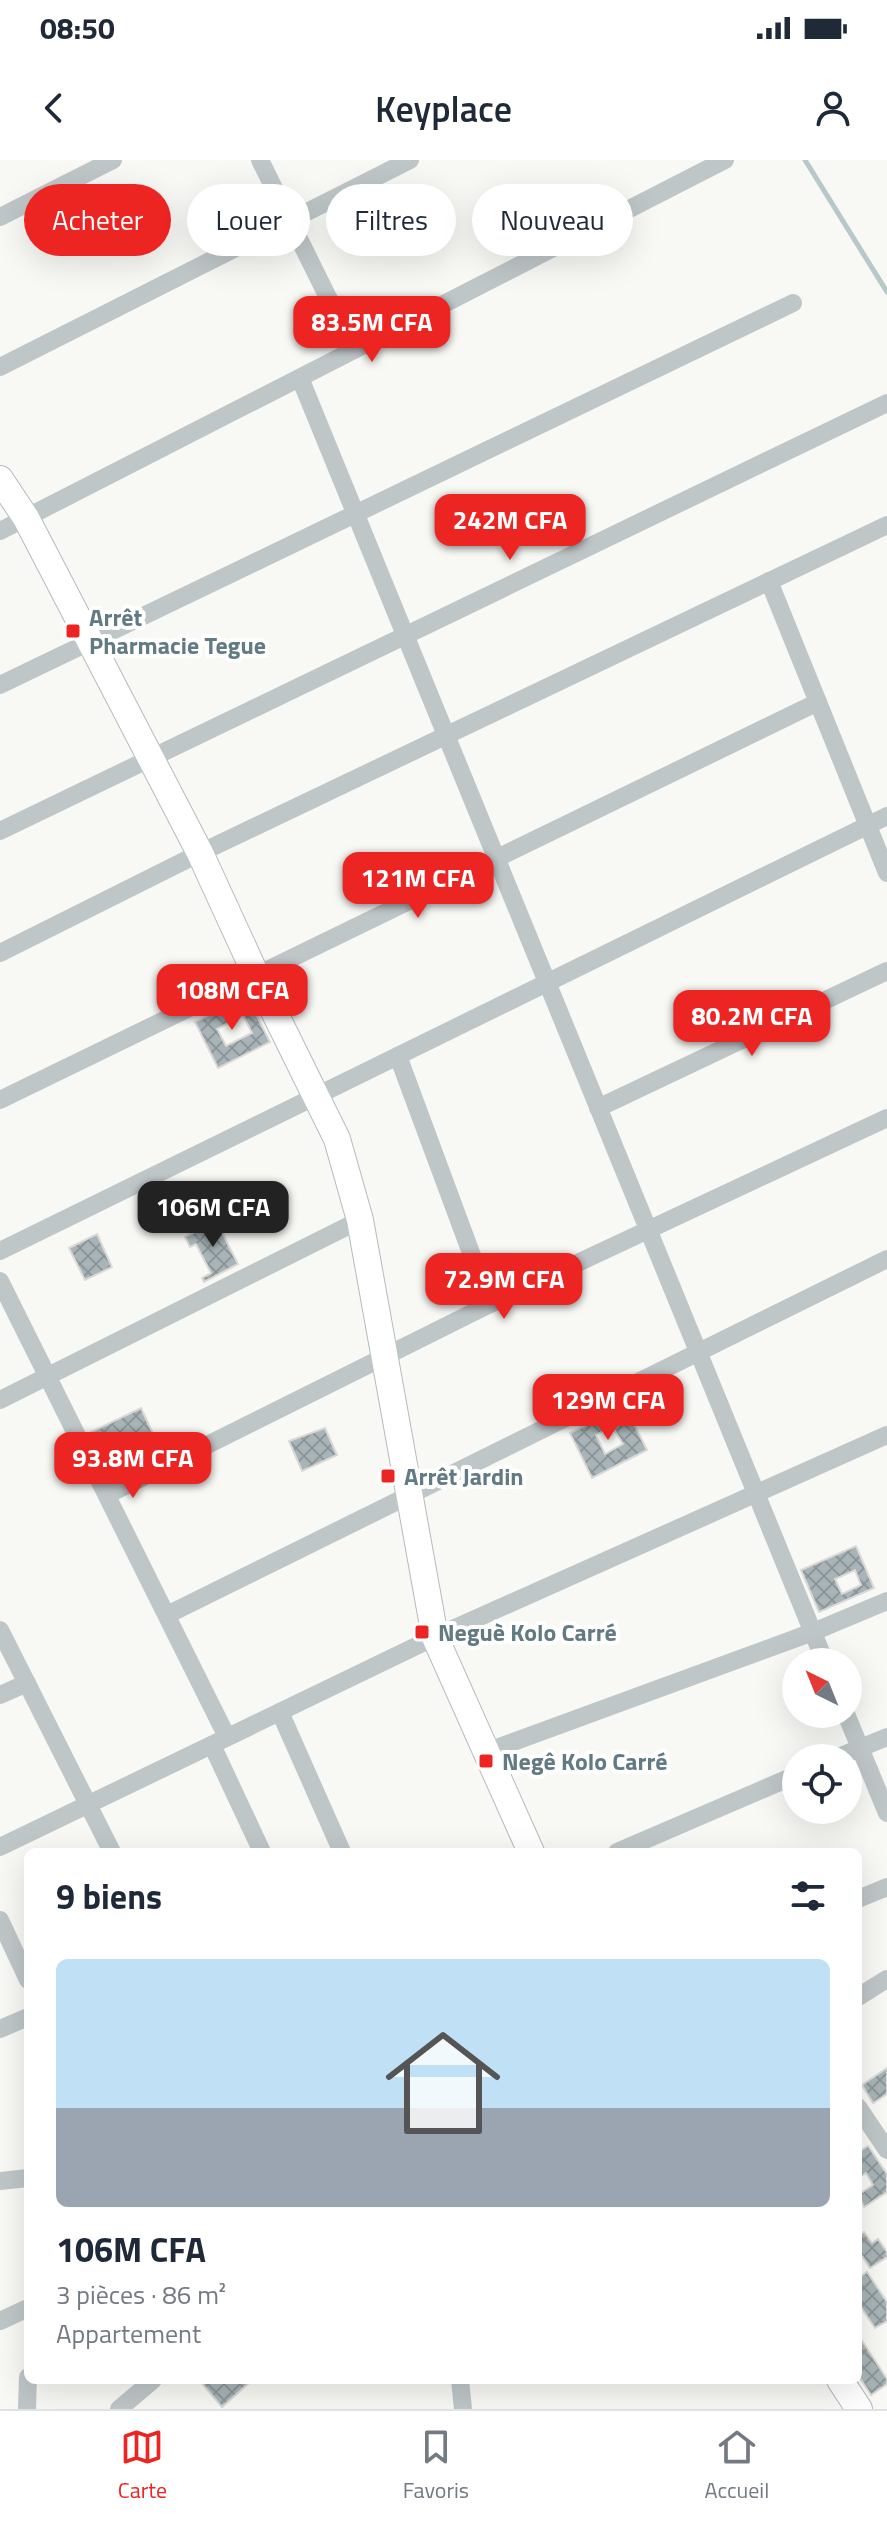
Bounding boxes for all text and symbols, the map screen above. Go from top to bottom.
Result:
text: 08:50 [40,5,115,51]
text: Keyplace [375,81,512,136]
icon: back [32,86,76,130]
icon: person [811,86,855,130]
chip: Acheter [24,184,171,256]
chip: Louer [187,184,310,256]
chip: Filtres [326,184,456,256]
chip: Nouveau [472,184,633,256]
pin: 83.5M CFA [280,296,464,364]
text: 83.5M CFA [311,302,433,341]
pin: 242M CFA [427,494,593,562]
text: 242M CFA [453,500,567,539]
place label: Arrêt Pharmacie Tegue [89,599,266,663]
marker: Arrêt Pharmacie Tegue [64,622,82,640]
pin: 121M CFA [335,852,501,920]
text: 121M CFA [361,858,475,897]
pin: 108M CFA [149,964,315,1032]
text: 108M CFA [175,970,289,1009]
pin: 80.2M CFA [660,990,844,1058]
text: 80.2M CFA [691,996,813,1035]
pin: 106M CFA [130,1181,296,1249]
text: 106M CFA [156,1187,270,1226]
pin: 72.9M CFA [412,1253,596,1321]
text: 72.9M CFA [443,1259,565,1298]
pin: 129M CFA [525,1374,691,1442]
text: 129M CFA [551,1380,665,1419]
pin: 93.8M CFA [41,1432,225,1500]
text: 93.8M CFA [72,1438,194,1477]
place label: Arrêt Jardin [404,1458,524,1494]
marker: Arrêt Jardin [379,1467,397,1485]
place label: Neguè Kolo Carré [438,1614,617,1650]
marker: Neguè Kolo Carré [413,1623,431,1641]
north arrow [782,1648,862,1728]
map controls [782,1648,862,1824]
place label: Negê Kolo Carré [502,1743,668,1779]
button: locate [782,1744,862,1824]
marker: Negê Kolo Carré [477,1752,495,1770]
text: 9 biens [56,1870,162,1922]
icon: filters [786,1874,830,1918]
icon: home [371,2011,515,2155]
text: 106M CFA [56,2223,206,2275]
text: 3 pièces · 86 m² [56,2275,226,2314]
text: Appartement [56,2314,201,2353]
tab: Carte [118,2425,167,2507]
tab: Favoris [403,2425,469,2507]
tab: Accueil [705,2425,769,2507]

